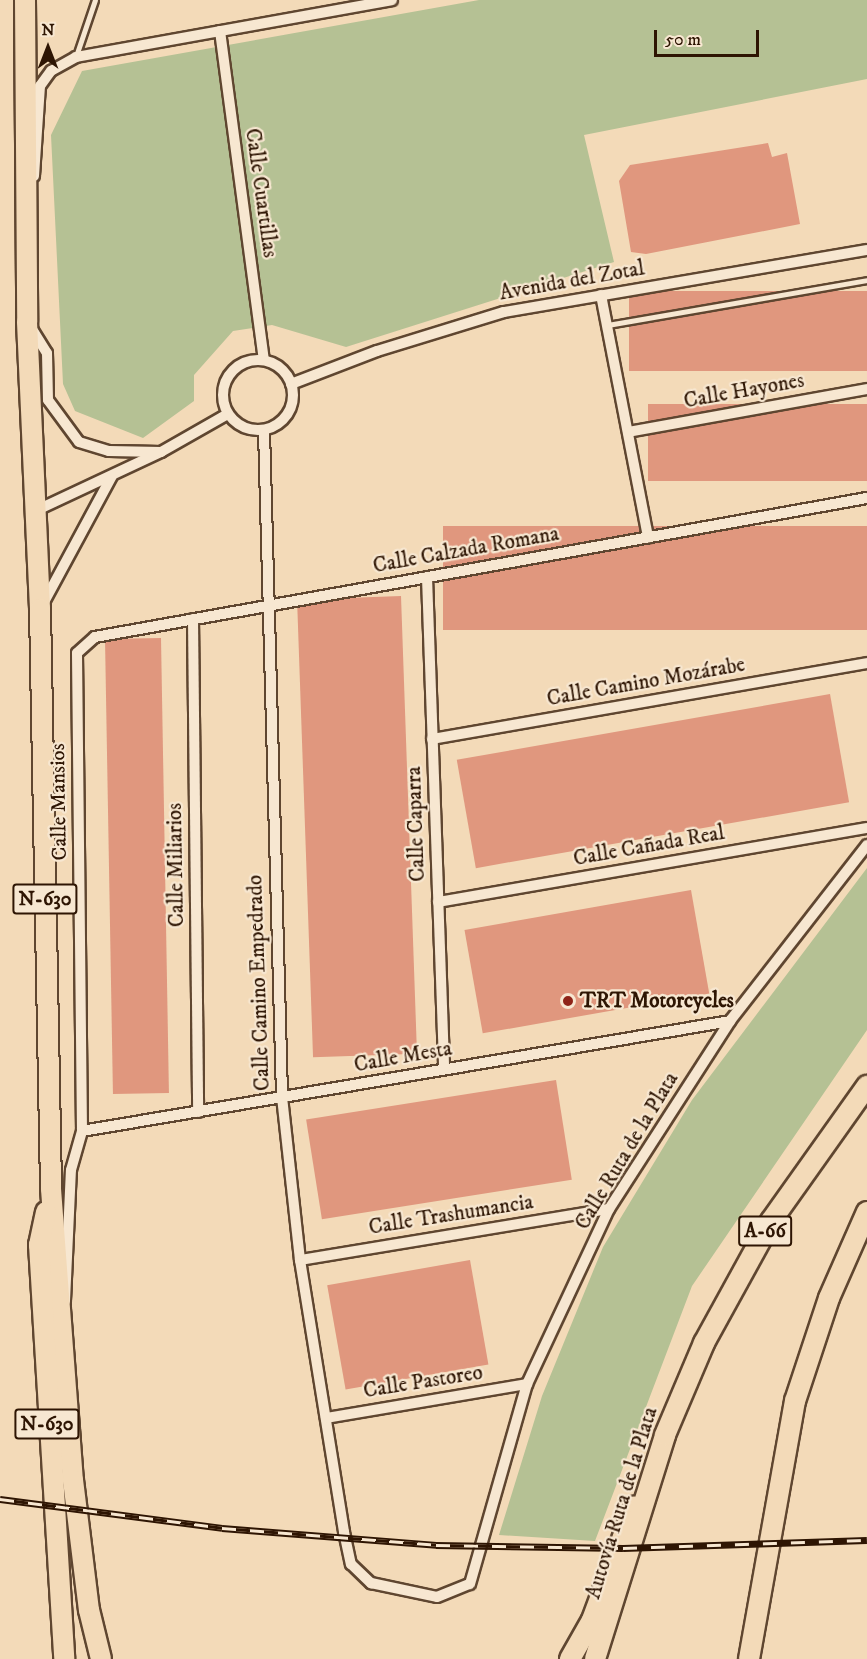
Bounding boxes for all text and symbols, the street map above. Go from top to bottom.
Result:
north arrow [18,18,78,78]
scale bar [657,18,762,56]
text: N [41,20,55,40]
text: 50 m [665,29,701,51]
street label: Calle Cuartillas [239,127,283,259]
street label: Avenida del Zotal [498,256,646,306]
street label: Calle Hayones [682,368,806,414]
street label: Calle Calzada Romana [371,521,561,579]
street label: Calle Camino Mozárabe [545,652,747,712]
street label: Calle Mansios [45,743,73,861]
street label: Calle Caparra [401,766,431,882]
street label: Calle Miliarios [162,803,190,927]
street label: Calle Cañada Real [571,820,727,872]
street label: Calle Camino Empedrado [243,875,275,1091]
road number: N-630 [12,882,78,916]
place label: TRT Motorcycles [580,988,734,1014]
marker: TRT Motorcycles [561,994,575,1008]
street label: Calle Mesta [352,1036,454,1078]
street label: Calle Ruta de la Plata [570,1068,684,1234]
street label: Calle Trashumancia [367,1190,535,1240]
road number: A-66 [738,1214,792,1248]
street label: Calle Pastoreo [362,1360,484,1404]
street label: Autovía Ruta de la Plata [581,1404,663,1602]
road number: N-630 [14,1407,80,1441]

